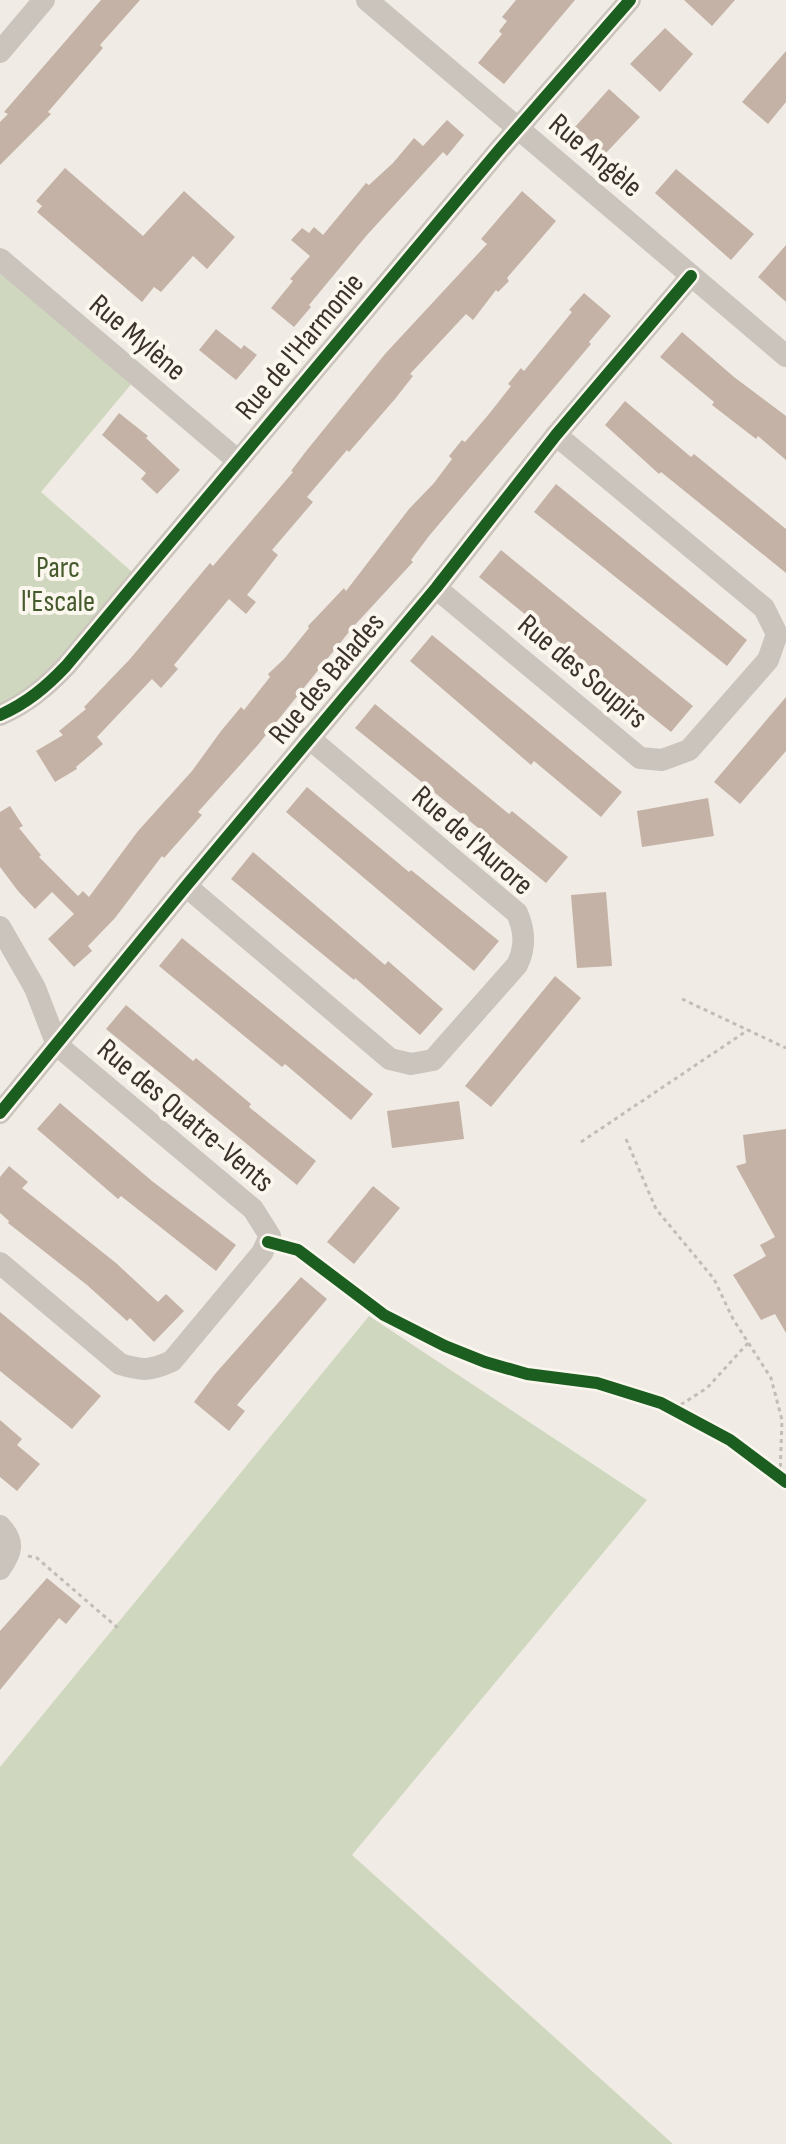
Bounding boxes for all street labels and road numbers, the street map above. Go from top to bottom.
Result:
street label: Rue Angèle [541,106,649,205]
street label: Rue de l'Harmonie [228,266,372,427]
street label: Rue Mylène [82,287,193,389]
street label: Rue des Balades [261,605,392,752]
street label: Rue des Soupirs [510,607,654,736]
street label: Rue de l'Aurore [404,778,540,903]
street label: Rue des Quatre-Vents [90,1032,281,1200]

